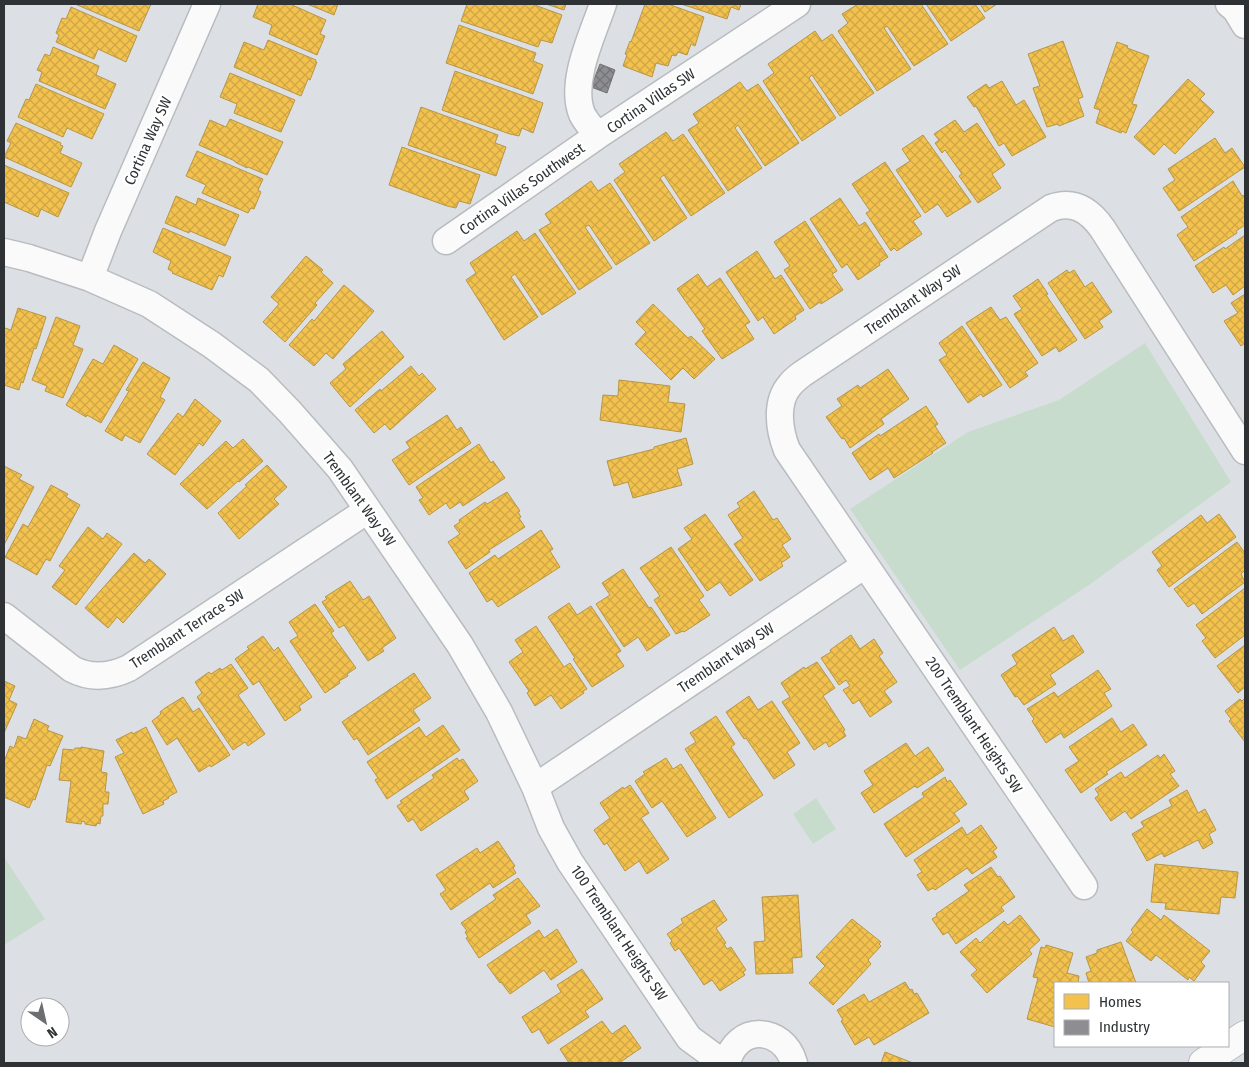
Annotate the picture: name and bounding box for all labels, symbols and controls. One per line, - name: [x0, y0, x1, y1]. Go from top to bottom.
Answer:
- street label: Cortina Villas SW: [603, 65, 699, 137]
- street label: Cortina Way SW: [121, 94, 175, 188]
- street label: Cortina Villas Southwest: [456, 139, 588, 239]
- street label: Tremblant Way SW: [861, 261, 965, 339]
- street label: Tremblant Way SW: [319, 448, 399, 550]
- street label: Tremblant Terrace SW: [127, 585, 247, 673]
- street label: Tremblant Way SW: [674, 619, 778, 697]
- street label: 200 Tremblant Heights SW: [922, 654, 1026, 796]
- street label: 100 Tremblant Heights SW: [567, 862, 671, 1004]
- legend: [1054, 982, 1229, 1047]
- text: Homes: [1099, 993, 1141, 1011]
- north arrow: [20, 997, 70, 1047]
- text: Industry: [1099, 1018, 1150, 1036]
- text: N: [44, 1023, 60, 1042]

